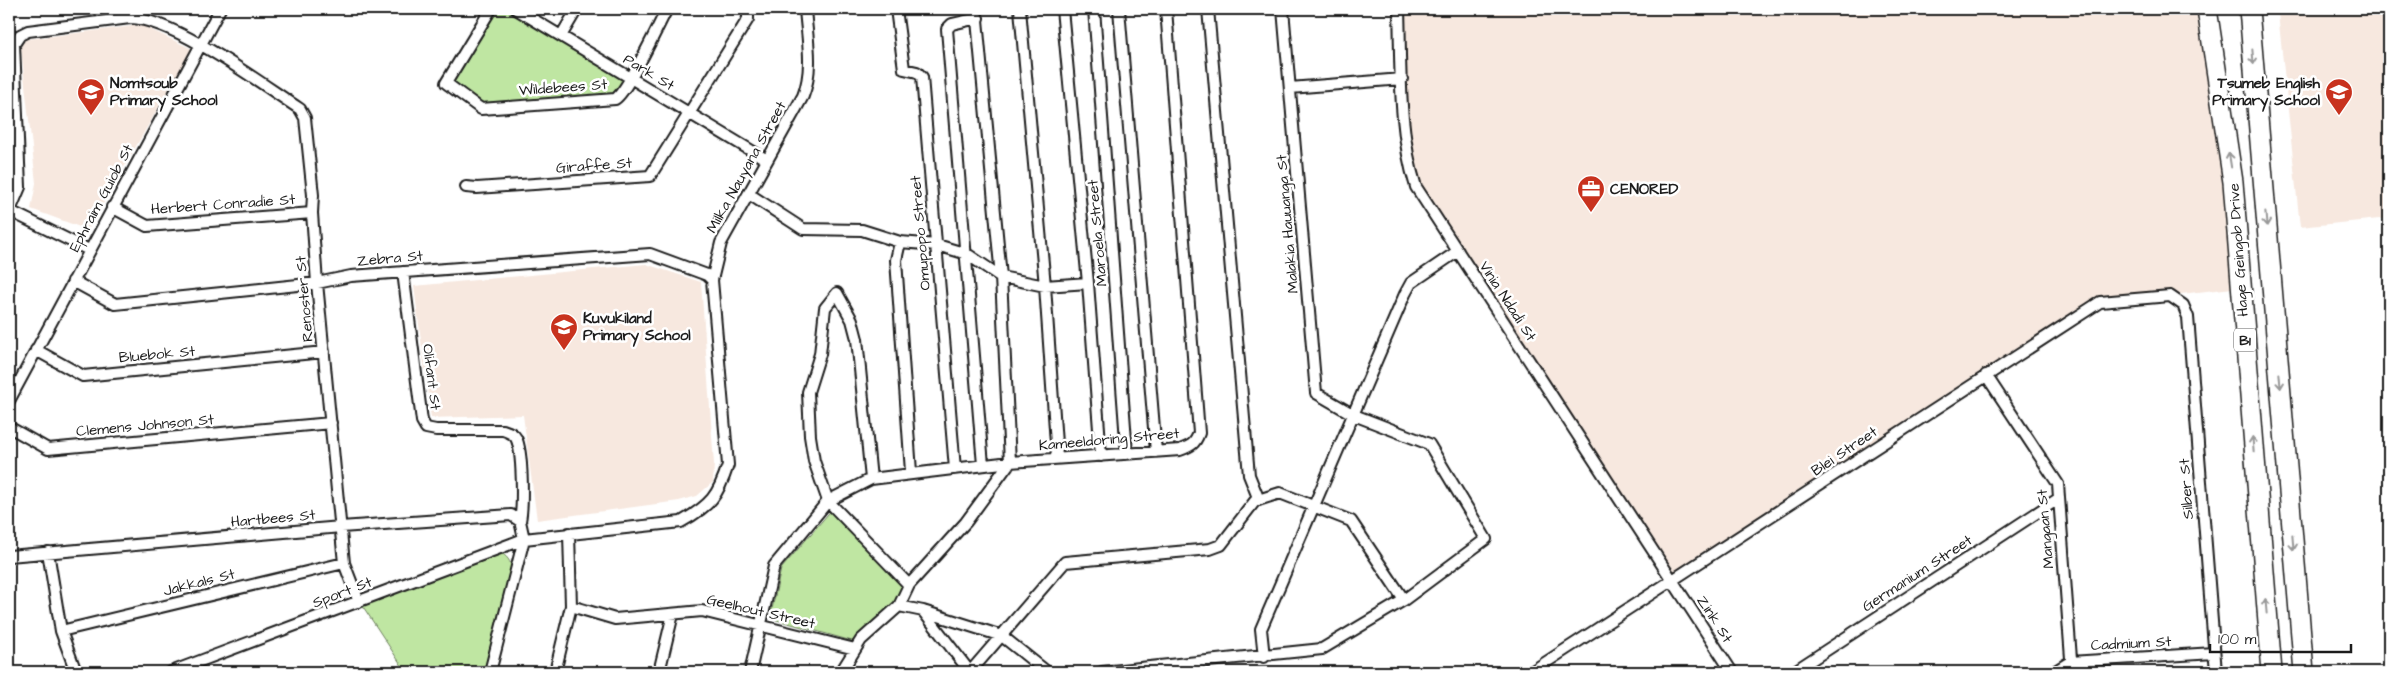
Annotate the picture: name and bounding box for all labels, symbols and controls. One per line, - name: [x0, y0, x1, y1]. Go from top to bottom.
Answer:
- street label: Park St: [619, 49, 678, 96]
- one-way arrow: [2248, 49, 2257, 65]
- place label: Nomtsoub Primary School: [110, 73, 218, 112]
- place label: Tsumeb English Primary School: [2212, 73, 2321, 112]
- street label: Wildebees St: [518, 74, 608, 101]
- school or university icon: Nomtsoub Primary School: [76, 77, 106, 116]
- school or university icon: Tsumeb English Primary School: [2324, 77, 2354, 116]
- street label: Milka Nauyana Street: [701, 98, 792, 237]
- street label: Ephraim Guiob St: [64, 141, 139, 256]
- street label: Giraffe St: [555, 152, 633, 179]
- one-way arrow: [2225, 153, 2235, 169]
- street label: Malakia Hauuanga St: [1271, 154, 1305, 294]
- office icon: CENORED: [1576, 174, 1606, 213]
- street label: Omupopo Street: [905, 175, 936, 291]
- street label: Maroela Street: [1082, 179, 1113, 287]
- place label: CENORED: [1610, 179, 1679, 200]
- street label: Hage Geingob Drive: [2223, 183, 2255, 317]
- street label: Herbert Conradie St: [150, 189, 296, 220]
- one-way arrow: [2261, 211, 2271, 227]
- street label: Zebra St: [356, 245, 424, 272]
- street label: Renoster St: [290, 255, 319, 343]
- street label: Vinia Ndadi St: [1474, 257, 1541, 345]
- place label: Kuvukiland Primary School: [583, 308, 691, 347]
- school or university icon: Kuvukiland Primary School: [549, 312, 579, 351]
- road number: B1: [2234, 328, 2256, 352]
- street label: Bluebok St: [118, 341, 196, 368]
- street label: Olifant St: [417, 343, 446, 411]
- one-way arrow: [2275, 373, 2284, 389]
- street label: Clemens Johnson St: [75, 409, 215, 442]
- street label: Blei Street: [1807, 422, 1882, 481]
- street label: Kameeldoring Street: [1038, 423, 1180, 457]
- one-way arrow: [2249, 437, 2258, 453]
- street label: Silber St: [2174, 458, 2199, 520]
- street label: Mangaan St: [2032, 488, 2060, 570]
- street label: Hartbees St: [230, 504, 316, 533]
- street label: Germanium Street: [1858, 530, 1976, 617]
- one-way arrow: [2288, 535, 2298, 551]
- street label: Jakkals St: [161, 563, 237, 602]
- street label: Sport St: [309, 571, 375, 613]
- street label: Geelhout Street: [705, 589, 817, 634]
- street label: Zink St: [1691, 592, 1738, 647]
- one-way arrow: [2262, 598, 2271, 614]
- scale bar: [2210, 621, 2352, 653]
- text: 100 m: [2218, 629, 2257, 650]
- street label: Cadmium St: [2090, 631, 2172, 656]

